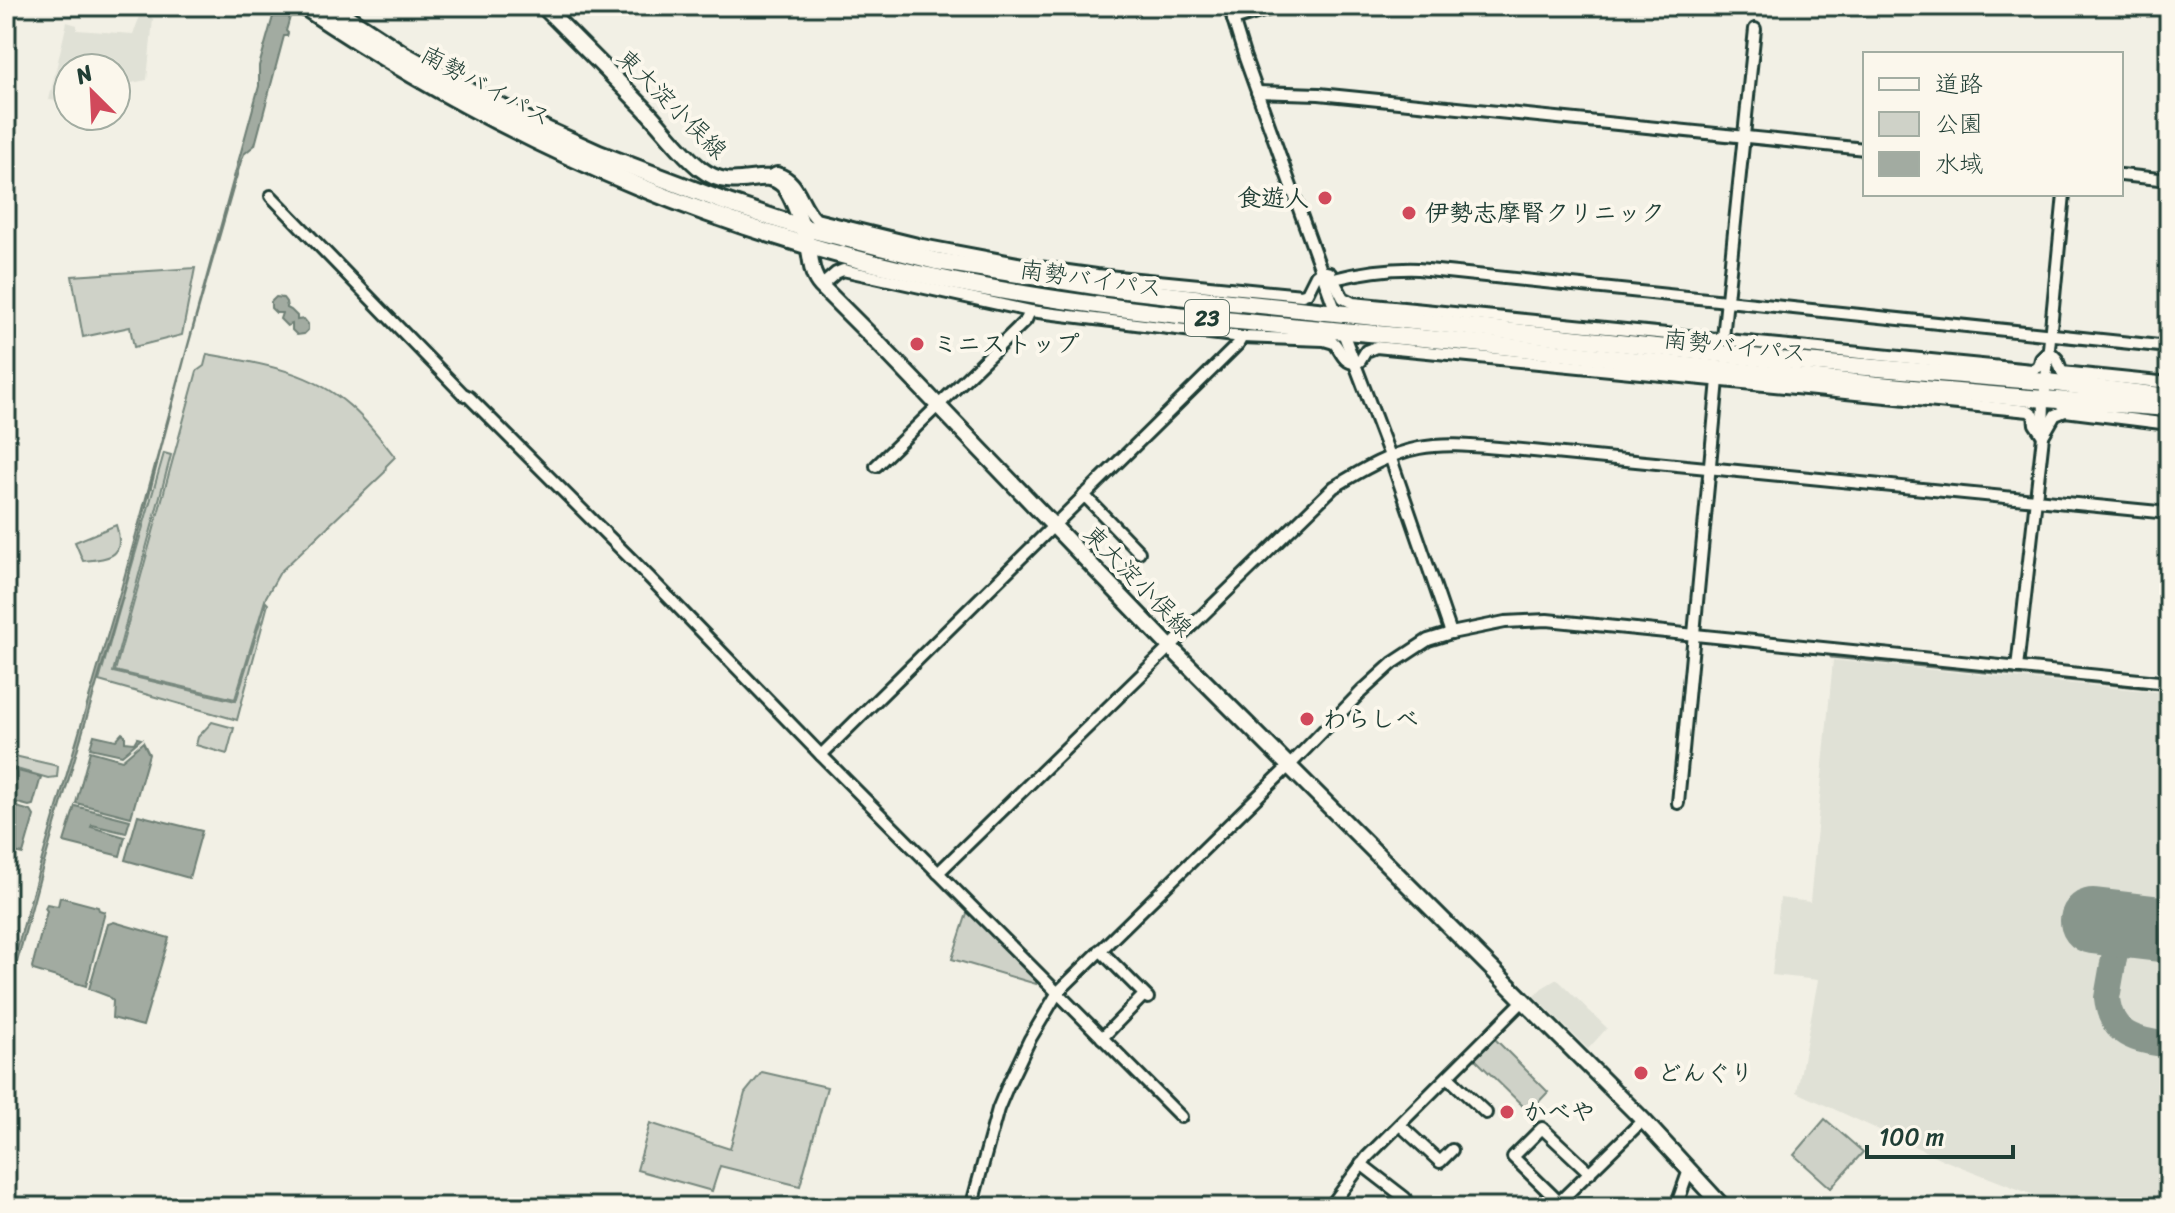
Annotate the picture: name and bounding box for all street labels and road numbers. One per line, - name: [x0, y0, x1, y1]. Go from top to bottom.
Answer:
- street label: 南勢バイパス: [413, 34, 559, 138]
- street label: 東大淀小俣線: [606, 38, 738, 170]
- street label: 南勢バイパス: [1017, 248, 1165, 310]
- road number: 23: [1185, 300, 1229, 336]
- street label: 南勢バイパス: [1661, 318, 1809, 374]
- street label: 東大淀小俣線: [1073, 515, 1203, 647]

